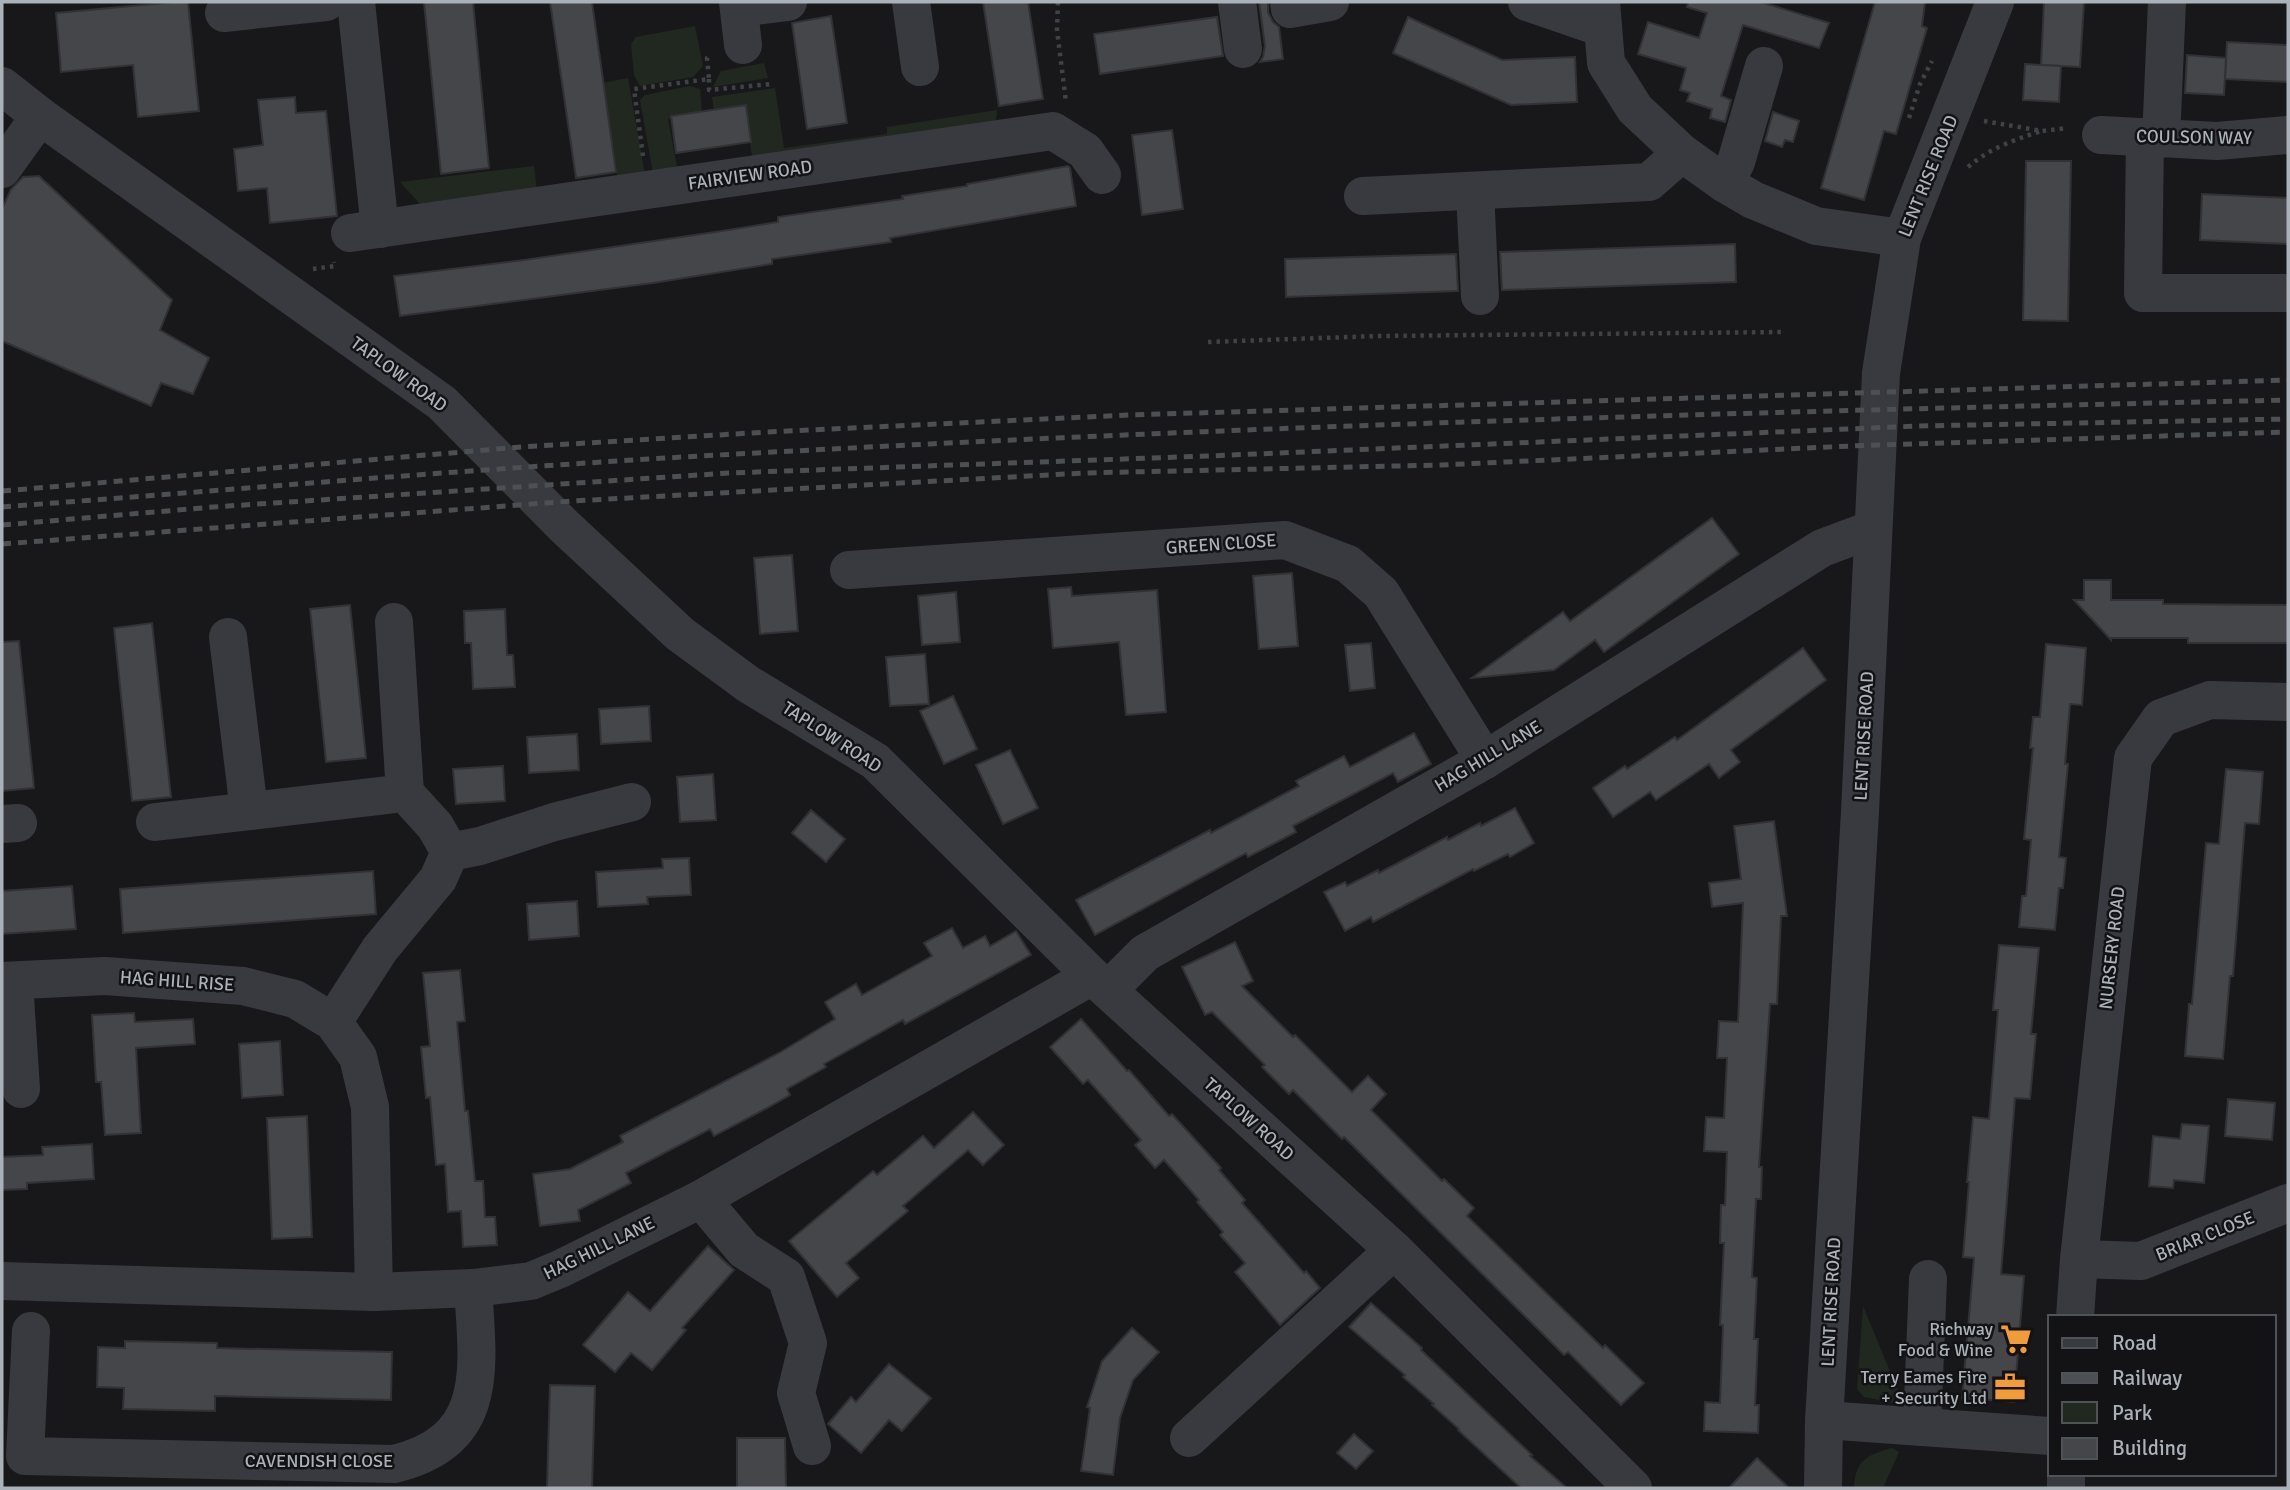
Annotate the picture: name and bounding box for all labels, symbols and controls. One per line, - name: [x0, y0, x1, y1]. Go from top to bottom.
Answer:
- street label: LENT RISE ROAD: [1894, 112, 1962, 240]
- street label: COULSON WAY: [2136, 125, 2252, 149]
- street label: FAIRVIEW ROAD: [687, 155, 813, 195]
- street label: TAPLOW ROAD: [347, 332, 451, 416]
- street label: GREEN CLOSE: [1165, 529, 1277, 559]
- street label: LENT RISE ROAD: [1850, 671, 1878, 801]
- street label: TAPLOW ROAD: [778, 697, 886, 777]
- street label: HAG HILL LANE: [1431, 715, 1545, 797]
- street label: NURSERY ROAD: [2095, 885, 2129, 1011]
- street label: HAG HILL RISE: [119, 966, 235, 996]
- street label: TAPLOW ROAD: [1199, 1073, 1299, 1165]
- street label: BRIAR CLOSE: [2152, 1206, 2258, 1266]
- street label: HAG HILL LANE: [540, 1212, 658, 1284]
- street label: LENT RISE ROAD: [1817, 1237, 1845, 1367]
- legend: [2048, 1315, 2276, 1476]
- place label: Richway Food & Wine: [1898, 1318, 1994, 1361]
- supermarket icon: Richway Food & Wine: [1999, 1322, 2033, 1356]
- text: Road: [2112, 1330, 2157, 1356]
- text: Railway: [2112, 1365, 2182, 1391]
- place label: Terry Eames Fire + Security Ltd: [1861, 1366, 1987, 1409]
- office icon: Terry Eames Fire + Security Ltd: [1993, 1370, 2027, 1404]
- text: Park: [2112, 1400, 2153, 1426]
- text: Building: [2112, 1435, 2187, 1461]
- street label: CAVENDISH CLOSE: [245, 1450, 393, 1472]

